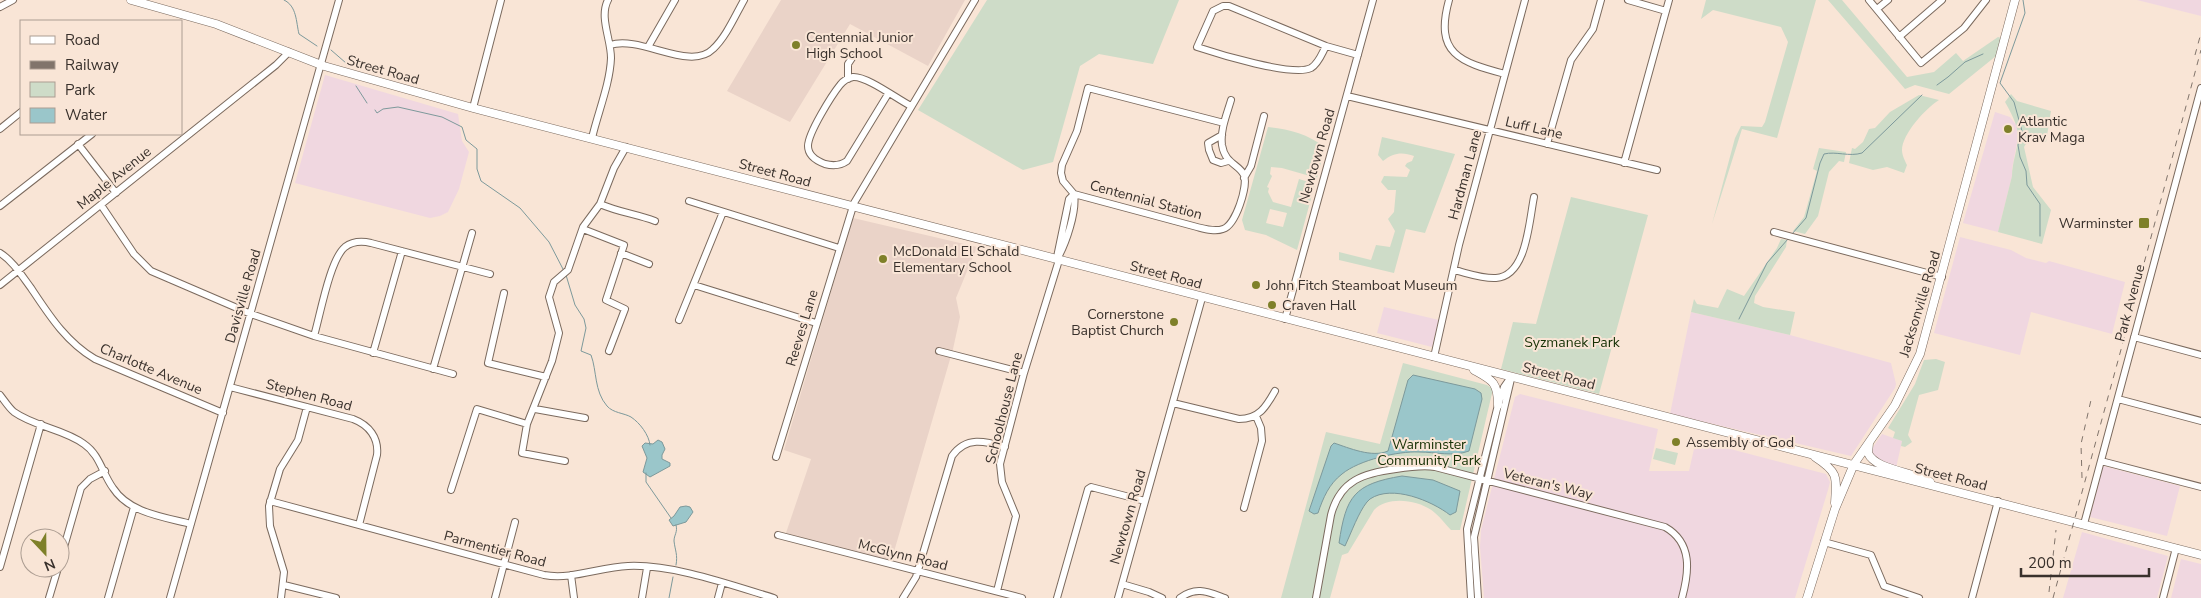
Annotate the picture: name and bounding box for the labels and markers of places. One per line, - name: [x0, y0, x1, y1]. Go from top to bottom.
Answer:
- place label: Centennial Junior High School: [806, 28, 913, 63]
- marker: Centennial Junior High School: [790, 39, 802, 51]
- place label: Atlantic Krav Maga: [2018, 112, 2085, 147]
- marker: Atlantic Krav Maga: [2002, 123, 2014, 135]
- place label: Warminster: [2059, 214, 2133, 233]
- marker: Warminster: [2137, 216, 2151, 230]
- place label: McDonald El Schald Elementary School: [893, 242, 1019, 277]
- marker: McDonald El Schald Elementary School: [877, 253, 889, 265]
- place label: John Fitch Steamboat Museum: [1265, 276, 1458, 295]
- marker: John Fitch Steamboat Museum: [1250, 279, 1262, 291]
- place label: Craven Hall: [1282, 296, 1357, 315]
- marker: Craven Hall: [1266, 299, 1278, 311]
- place label: Cornerstone Baptist Church: [1071, 305, 1164, 340]
- marker: Cornerstone Baptist Church: [1168, 316, 1180, 328]
- place label: Assembly of God: [1686, 433, 1794, 452]
- marker: Assembly of God: [1670, 436, 1682, 448]

